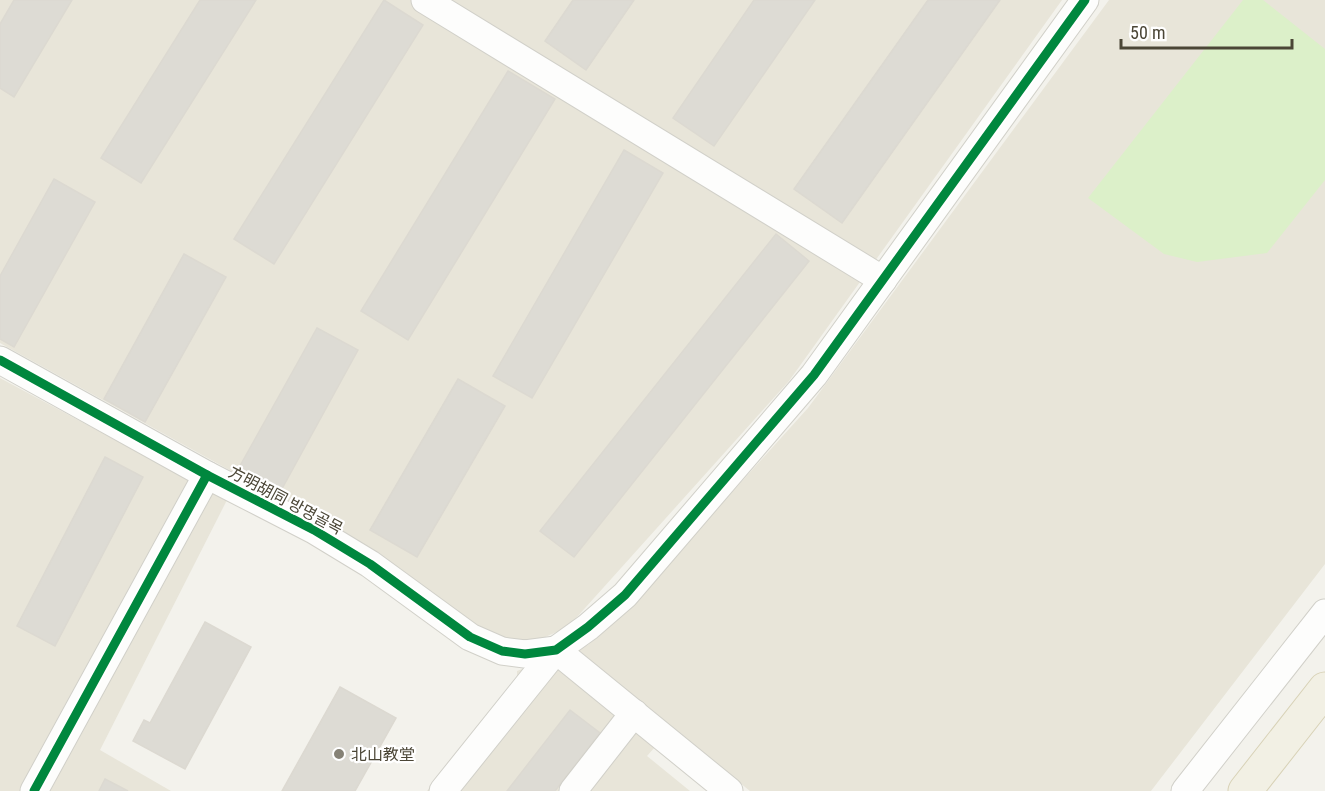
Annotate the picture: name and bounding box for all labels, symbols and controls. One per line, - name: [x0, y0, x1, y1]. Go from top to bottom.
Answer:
- scale bar: [1121, 12, 1292, 50]
- text: 50 m: [1130, 22, 1165, 43]
- street label: 方明胡同 방명골목: [225, 462, 346, 539]
- place label: 北山教堂: [351, 745, 415, 764]
- marker: 北山教堂: [332, 747, 346, 761]

